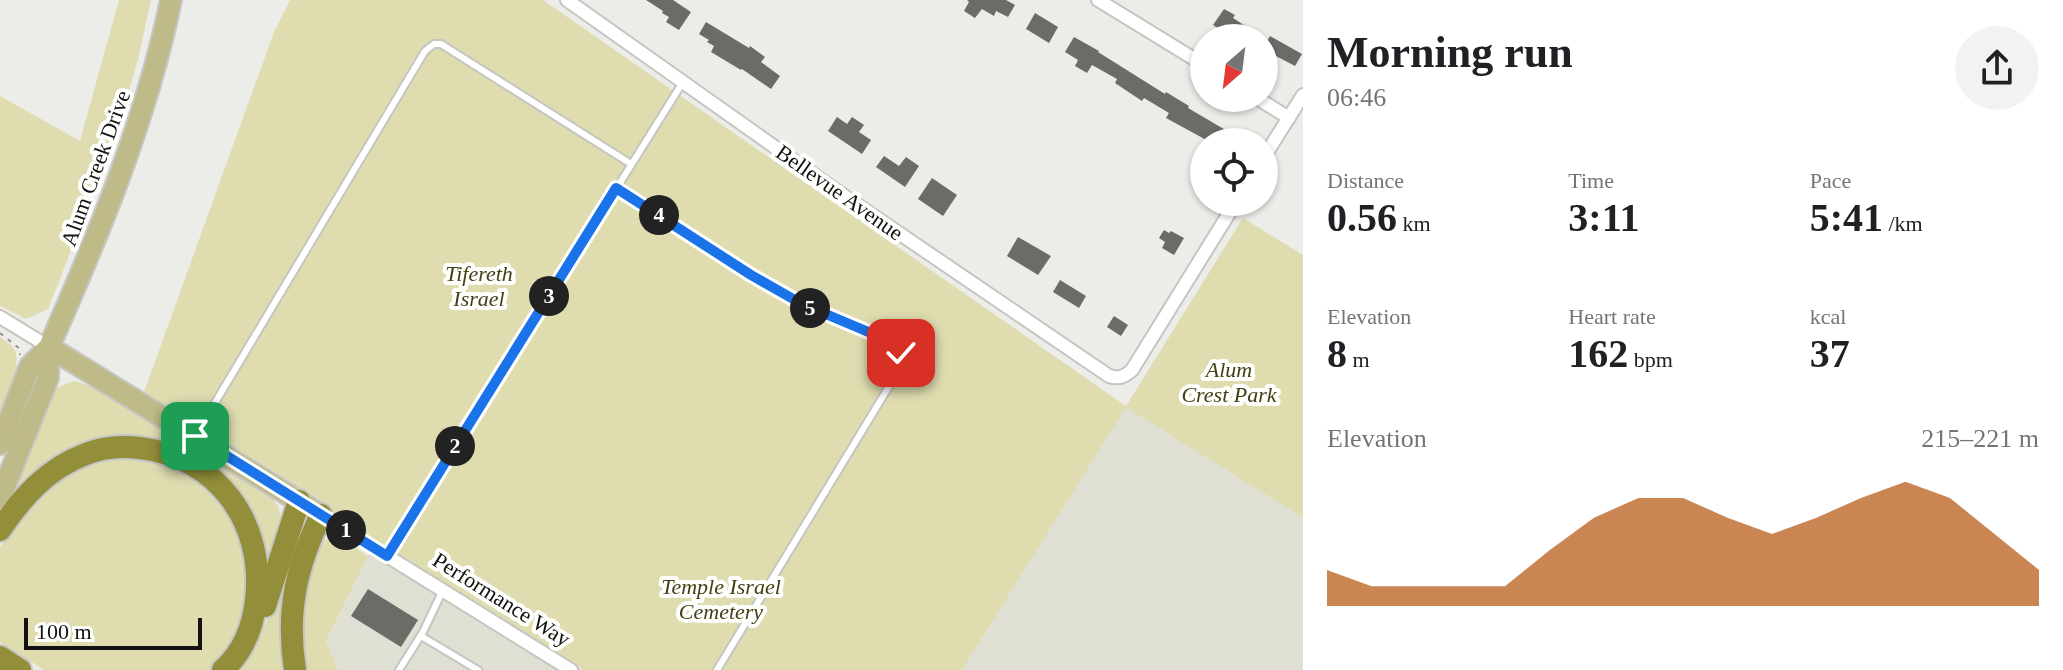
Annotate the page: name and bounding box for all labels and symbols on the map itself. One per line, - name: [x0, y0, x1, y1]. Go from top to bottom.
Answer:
- north arrow: [1190, 24, 1278, 112]
- street label: Alum Creek Drive: [56, 87, 135, 249]
- street label: Bellevue Avenue: [771, 139, 908, 245]
- pin: 4: [639, 195, 679, 235]
- park label: Tifereth Israel: [445, 261, 513, 311]
- pin: 3: [529, 276, 569, 316]
- pin: 5: [790, 288, 830, 328]
- pin: [867, 319, 935, 387]
- park label: Alum Crest Park: [1181, 357, 1278, 407]
- pin: [161, 402, 229, 470]
- pin: 2: [435, 426, 475, 466]
- pin: 1: [326, 510, 366, 550]
- street label: Performance Way: [428, 547, 575, 652]
- park label: Temple Israel Cemetery: [661, 574, 781, 624]
- scale bar: [24, 614, 202, 650]

